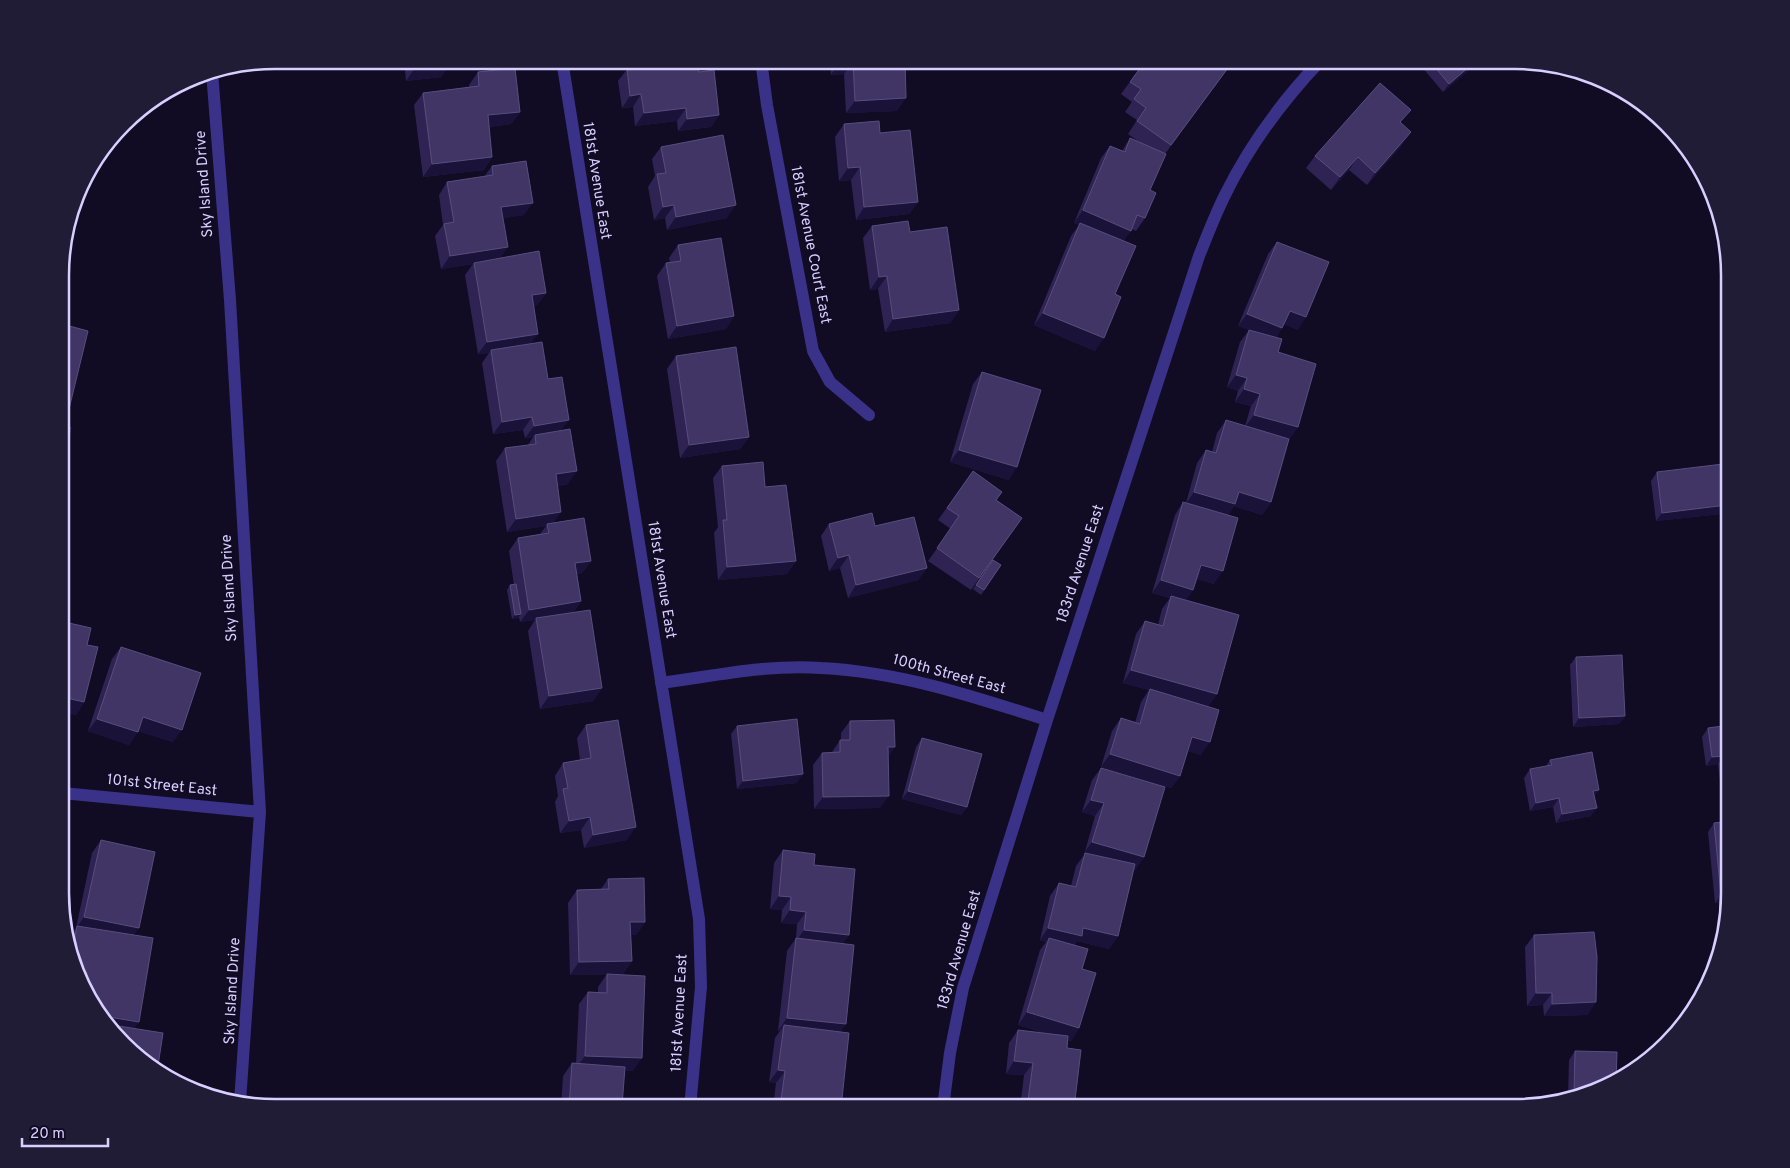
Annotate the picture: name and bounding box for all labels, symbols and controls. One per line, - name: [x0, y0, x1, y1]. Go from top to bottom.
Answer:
- street label: 181st Avenue East: [577, 121, 615, 241]
- street label: Sky Island Drive: [192, 130, 218, 238]
- street label: 181st Avenue Court East: [785, 164, 835, 326]
- street label: 183rd Avenue East: [1053, 502, 1109, 626]
- street label: 181st Avenue East: [642, 520, 680, 640]
- street label: Sky Island Drive: [218, 534, 242, 642]
- street label: 100th Street East: [890, 651, 1008, 699]
- street label: 101st Street East: [106, 771, 218, 801]
- street label: 183rd Avenue East: [934, 888, 986, 1012]
- street label: Sky Island Drive: [221, 937, 245, 1045]
- street label: 181st Avenue East: [667, 953, 693, 1073]
- scale bar: [22, 1116, 109, 1148]
- text: 20 m: [30, 1125, 65, 1144]

